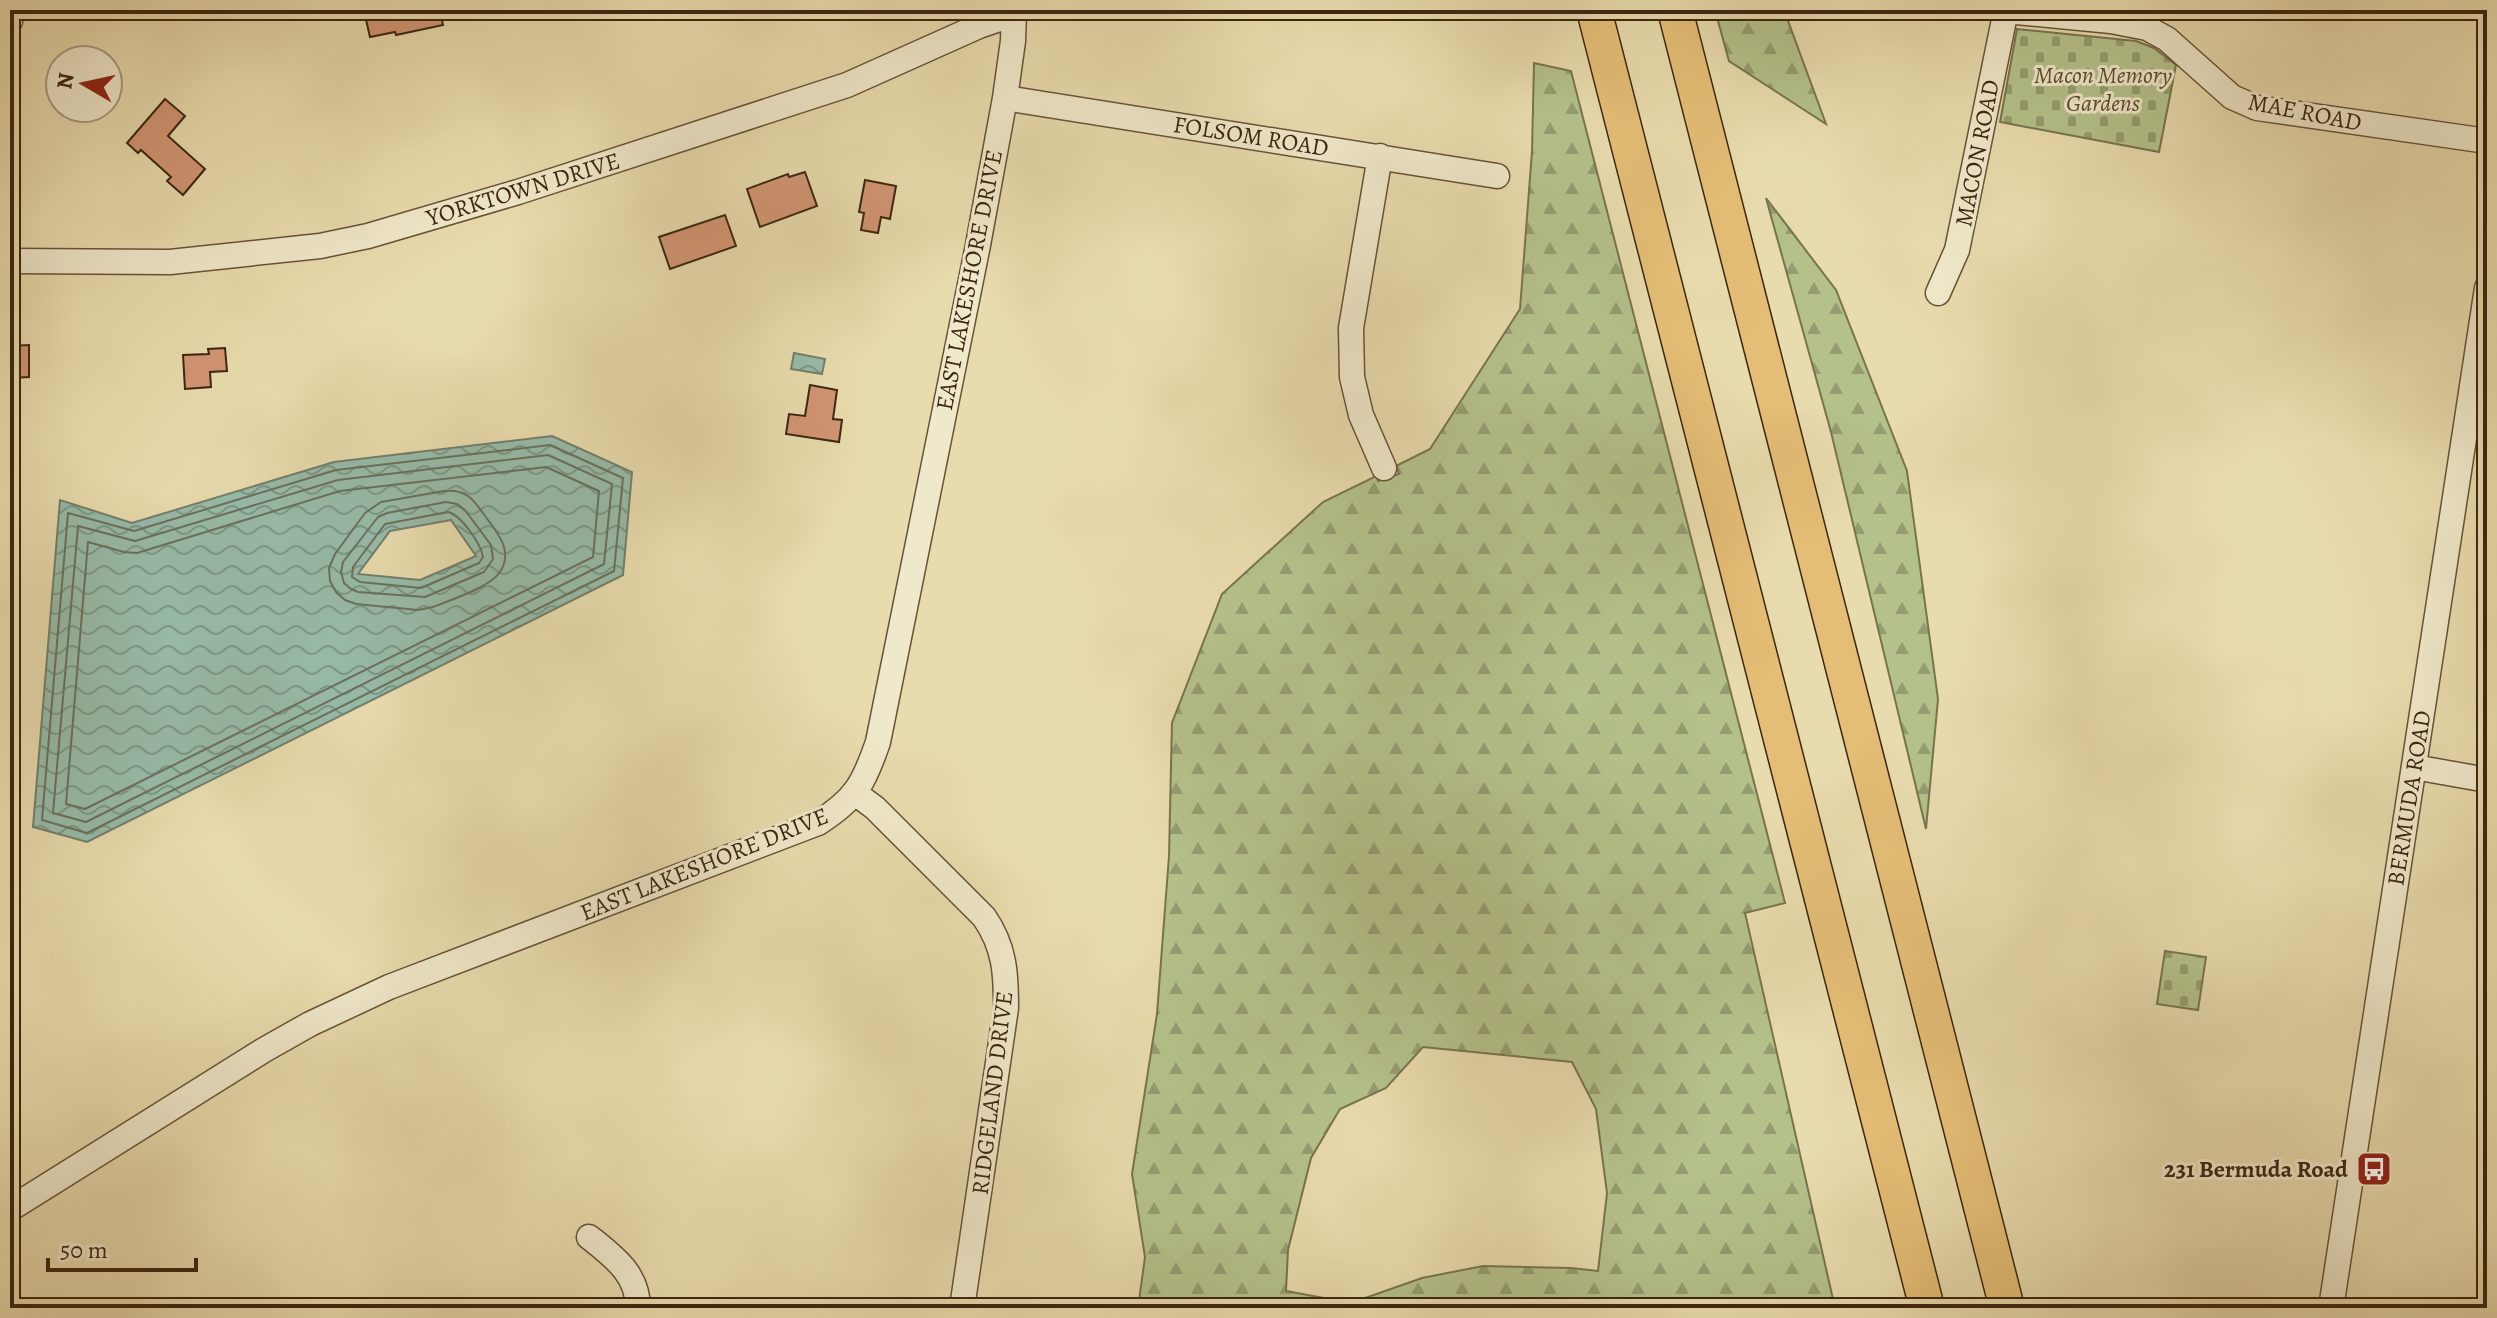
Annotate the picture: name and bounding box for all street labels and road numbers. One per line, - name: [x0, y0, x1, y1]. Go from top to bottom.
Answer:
- street label: MACON ROAD: [1947, 77, 2007, 229]
- street label: MAE ROAD: [2246, 85, 2364, 139]
- street label: FOLSOM ROAD: [1171, 108, 1331, 164]
- street label: YORKTOWN DRIVE: [421, 144, 624, 234]
- street label: EAST LAKESHORE DRIVE: [928, 147, 1010, 413]
- street label: BERMUDA ROAD: [2379, 708, 2439, 888]
- street label: EAST LAKESHORE DRIVE: [575, 800, 833, 928]
- street label: RIDGELAND DRIVE: [964, 989, 1020, 1197]

